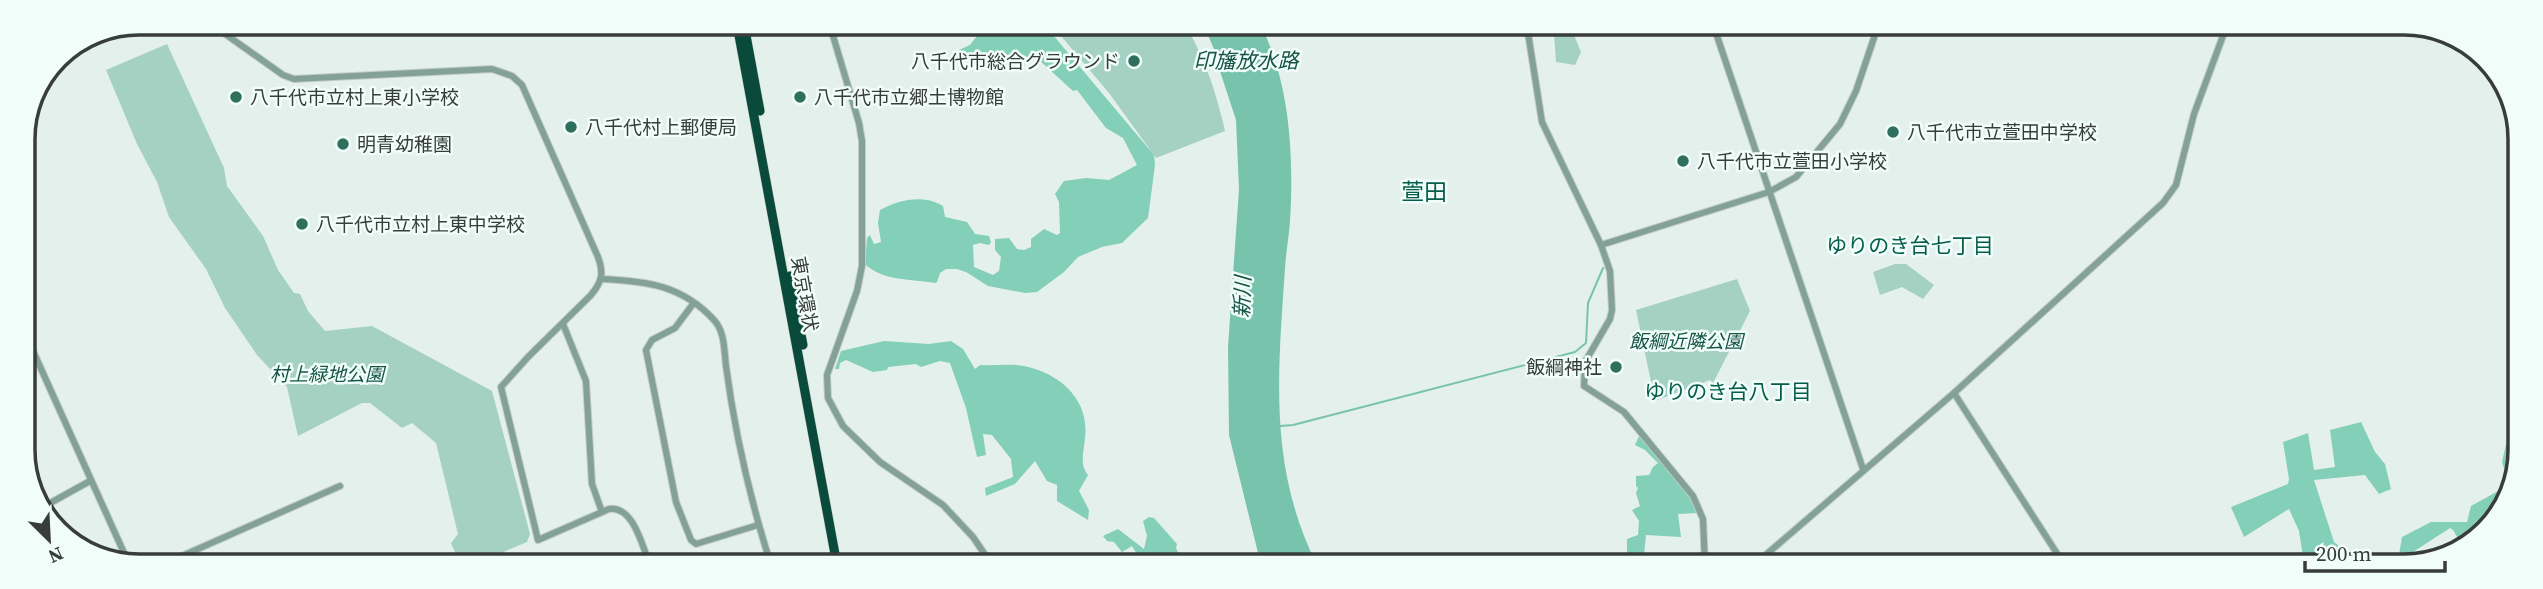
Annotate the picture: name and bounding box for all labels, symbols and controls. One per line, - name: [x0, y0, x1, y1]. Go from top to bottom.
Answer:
- water label: 印旛放水路: [1194, 46, 1300, 75]
- place label: 八千代市総合グラウンド: [911, 48, 1120, 74]
- marker: 八千代市総合グラウンド: [1126, 53, 1142, 69]
- place label: 八千代市立村上東小学校: [250, 84, 459, 110]
- place label: 八千代市立郷土博物館: [814, 84, 1004, 110]
- marker: 八千代市立村上東小学校: [228, 89, 244, 105]
- marker: 八千代市立郷土博物館: [792, 89, 808, 105]
- place label: 八千代村上郵便局: [585, 114, 737, 140]
- marker: 八千代村上郵便局: [563, 119, 579, 135]
- place label: 八千代市立萱田中学校: [1907, 119, 2097, 145]
- marker: 八千代市立萱田中学校: [1885, 124, 1901, 140]
- place label: 明青幼稚園: [357, 131, 452, 157]
- marker: 明青幼稚園: [335, 136, 351, 152]
- place label: 八千代市立萱田小学校: [1697, 148, 1887, 174]
- marker: 八千代市立萱田小学校: [1675, 153, 1691, 169]
- district label: 萱田: [1401, 176, 1447, 208]
- place label: 八千代市立村上東中学校: [316, 211, 525, 237]
- marker: 八千代市立村上東中学校: [294, 216, 310, 232]
- district label: ゆりのき台七丁目: [1826, 231, 1994, 260]
- street label: 東京環状: [786, 254, 824, 334]
- water label: 新川: [1227, 274, 1257, 318]
- park label: 飯綱近隣公園: [1629, 328, 1746, 354]
- place label: 飯綱神社: [1526, 354, 1602, 380]
- marker: 飯綱神社: [1608, 359, 1624, 375]
- park label: 村上緑地公園: [270, 361, 387, 387]
- district label: ゆりのき台八丁目: [1644, 377, 1812, 406]
- north arrow: [14, 505, 84, 575]
- scale bar: [2305, 530, 2445, 574]
- text: 200 m: [2316, 539, 2371, 568]
- text: N: [44, 541, 68, 570]

